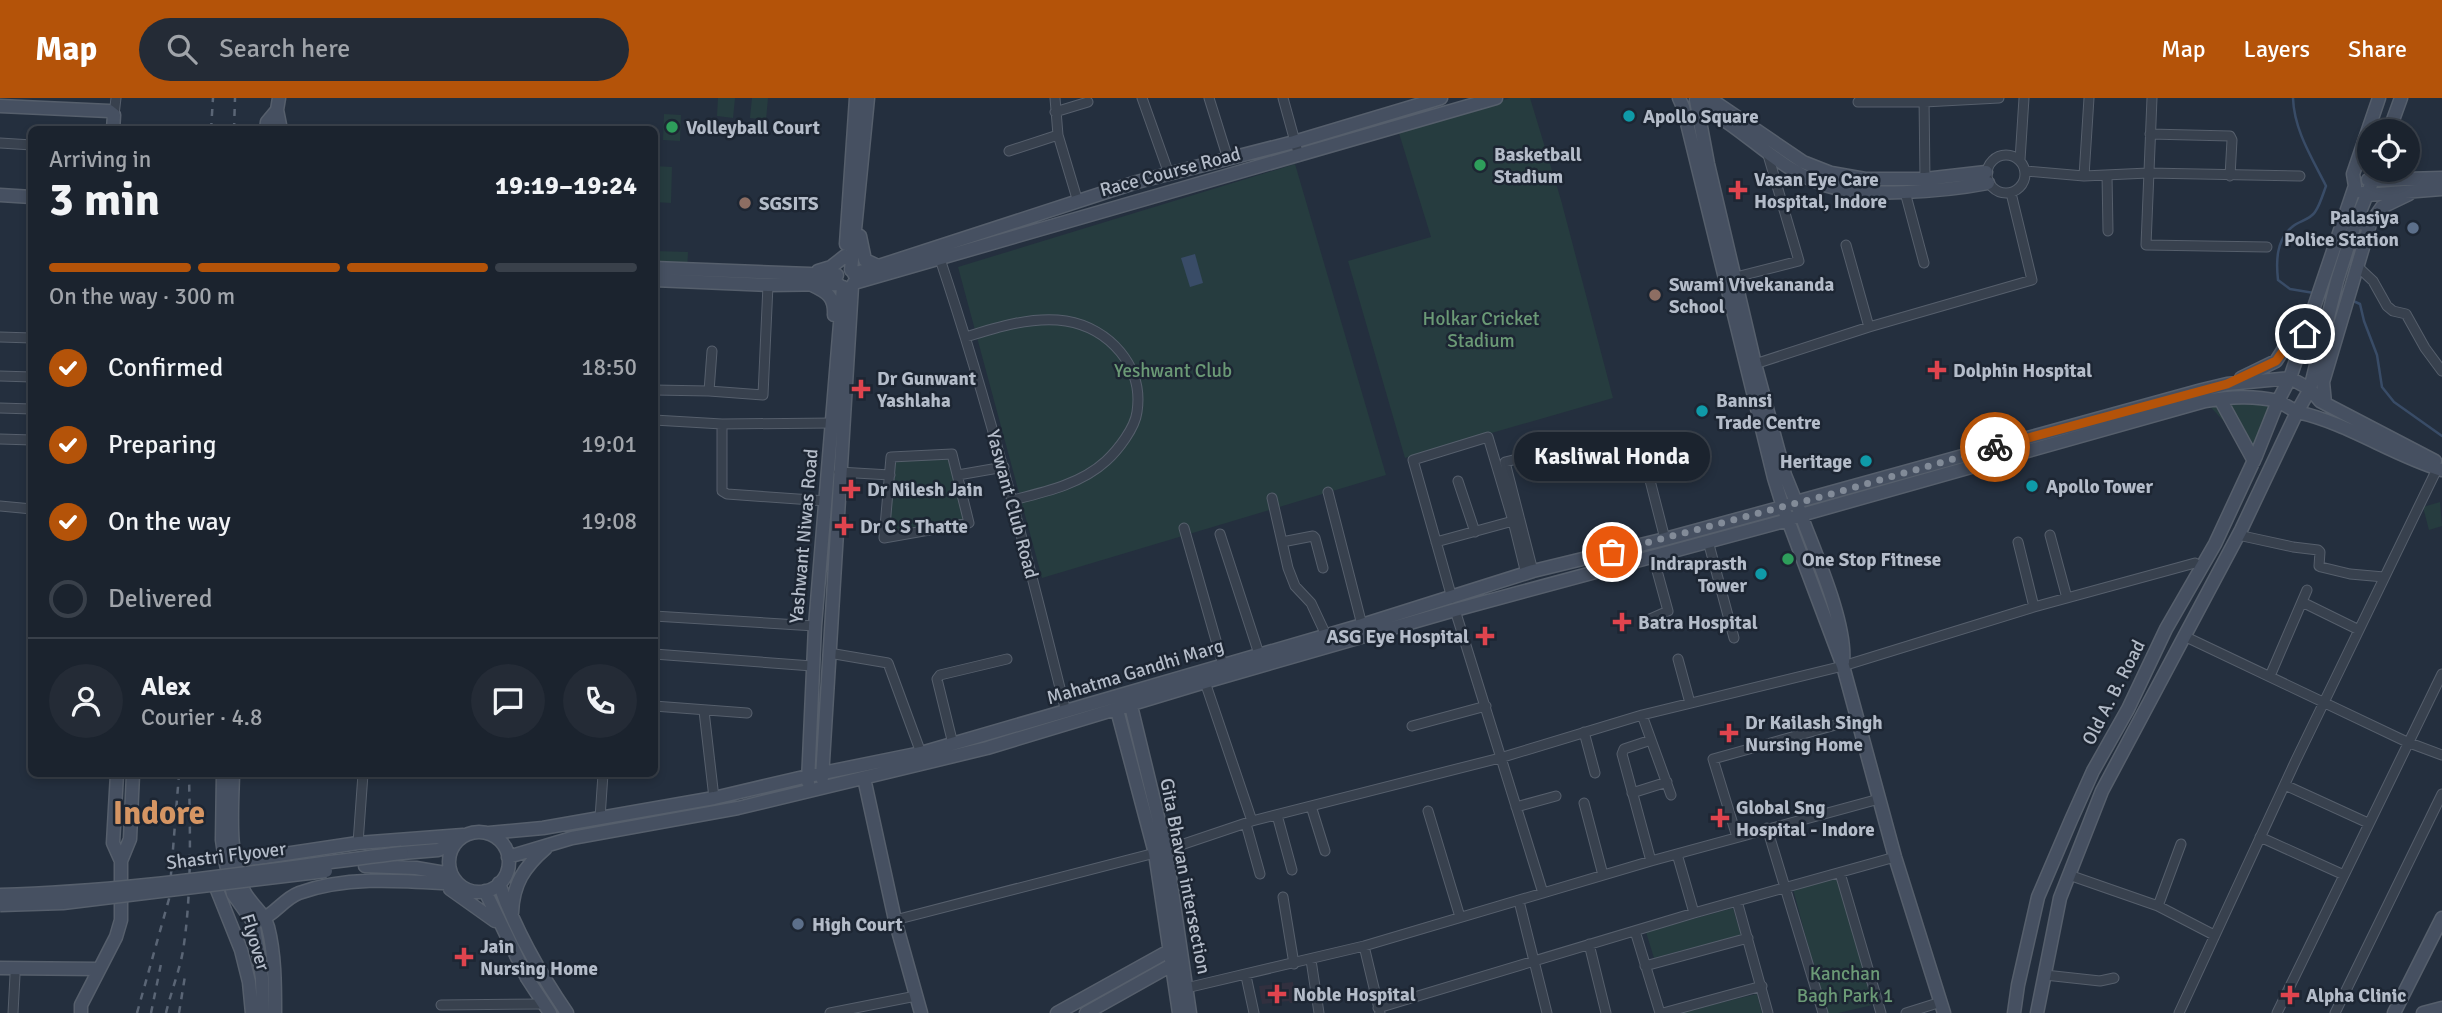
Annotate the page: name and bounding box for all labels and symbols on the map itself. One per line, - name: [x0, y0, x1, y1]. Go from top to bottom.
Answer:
- place label: Apollo Square: [1643, 105, 1759, 129]
- marker: Apollo Square: [1621, 108, 1637, 124]
- place label: Volleyball Court: [686, 116, 820, 140]
- marker: Volleyball Court: [664, 119, 680, 135]
- street label: Race Course Road: [1097, 142, 1243, 202]
- place label: Basketball Stadium: [1494, 143, 1582, 189]
- marker: Basketball Stadium: [1472, 157, 1488, 173]
- place label: Vasan Eye Care Hospital, Indore: [1754, 168, 1887, 214]
- marker: Vasan Eye Care Hospital, Indore: [1728, 180, 1748, 200]
- place label: SGSITS: [759, 192, 819, 216]
- marker: SGSITS: [737, 195, 753, 211]
- place label: Palasiya Police Station: [2284, 206, 2399, 252]
- marker: Palasiya Police Station: [2405, 220, 2421, 236]
- place label: Swami Vivekananda School: [1669, 273, 1834, 319]
- marker: Swami Vivekananda School: [1647, 287, 1663, 303]
- pin: [2275, 304, 2335, 364]
- park label: Holkar Cricket Stadium: [1423, 307, 1540, 353]
- park label: Yeshwant Club: [1114, 359, 1232, 383]
- place label: Dolphin Hospital: [1953, 359, 2092, 383]
- marker: Dolphin Hospital: [1927, 360, 1947, 380]
- place label: Dr Gunwant Yashlaha: [876, 367, 976, 413]
- marker: Dr Gunwant Yashlaha: [851, 379, 871, 399]
- place label: Bannsi Trade Centre: [1716, 389, 1821, 435]
- marker: Bannsi Trade Centre: [1694, 403, 1710, 419]
- courier: [1960, 412, 2030, 482]
- street label: Yaswant Club Road: [981, 427, 1043, 581]
- callout: Kasliwal Honda: [1514, 433, 1710, 482]
- street label: Yashwant Niwas Road: [784, 448, 824, 624]
- place label: Heritage: [1780, 450, 1852, 474]
- marker: Heritage: [1858, 453, 1874, 469]
- place label: Apollo Tower: [2046, 475, 2153, 499]
- place label: Dr Nilesh Jain: [867, 478, 983, 502]
- marker: Apollo Tower: [2024, 478, 2040, 494]
- marker: Dr Nilesh Jain: [841, 479, 861, 499]
- place label: Dr C S Thatte: [860, 515, 968, 539]
- marker: Dr C S Thatte: [834, 516, 854, 536]
- pin: [1582, 522, 1642, 582]
- place label: One Stop Fitnese: [1802, 548, 1941, 572]
- marker: One Stop Fitnese: [1780, 551, 1796, 567]
- place label: Indraprasth Tower: [1650, 552, 1747, 598]
- marker: Indraprasth Tower: [1753, 566, 1769, 582]
- place label: Batra Hospital: [1638, 611, 1758, 635]
- marker: Batra Hospital: [1612, 612, 1632, 632]
- place label: ASG Eye Hospital: [1326, 625, 1469, 649]
- marker: ASG Eye Hospital: [1475, 626, 1495, 646]
- street label: Mahatma Gandhi Marg: [1044, 634, 1227, 710]
- street label: Old A. B. Road: [2077, 636, 2151, 749]
- place label: Dr Kailash Singh Nursing Home: [1745, 711, 1883, 757]
- marker: Dr Kailash Singh Nursing Home: [1719, 723, 1739, 743]
- street label: Gita Bhavan intersection: [1154, 776, 1216, 976]
- district label: Indore: [113, 793, 205, 834]
- place label: Global Sng Hospital - Indore: [1736, 796, 1875, 842]
- marker: Global Sng Hospital - Indore: [1710, 808, 1730, 828]
- street label: Shastri Flyover: [165, 837, 287, 875]
- street label: Flyover: [235, 911, 275, 974]
- place label: High Court: [812, 913, 903, 937]
- marker: High Court: [790, 916, 806, 932]
- place label: Jain Nursing Home: [480, 935, 598, 981]
- marker: Jain Nursing Home: [454, 947, 474, 967]
- park label: Kanchan Bagh Park 1: [1797, 962, 1893, 1008]
- place label: Noble Hospital: [1293, 983, 1416, 1007]
- marker: Noble Hospital: [1267, 984, 1287, 1004]
- place label: Alpha Clinic: [2306, 984, 2406, 1008]
- marker: Alpha Clinic: [2280, 985, 2300, 1005]

